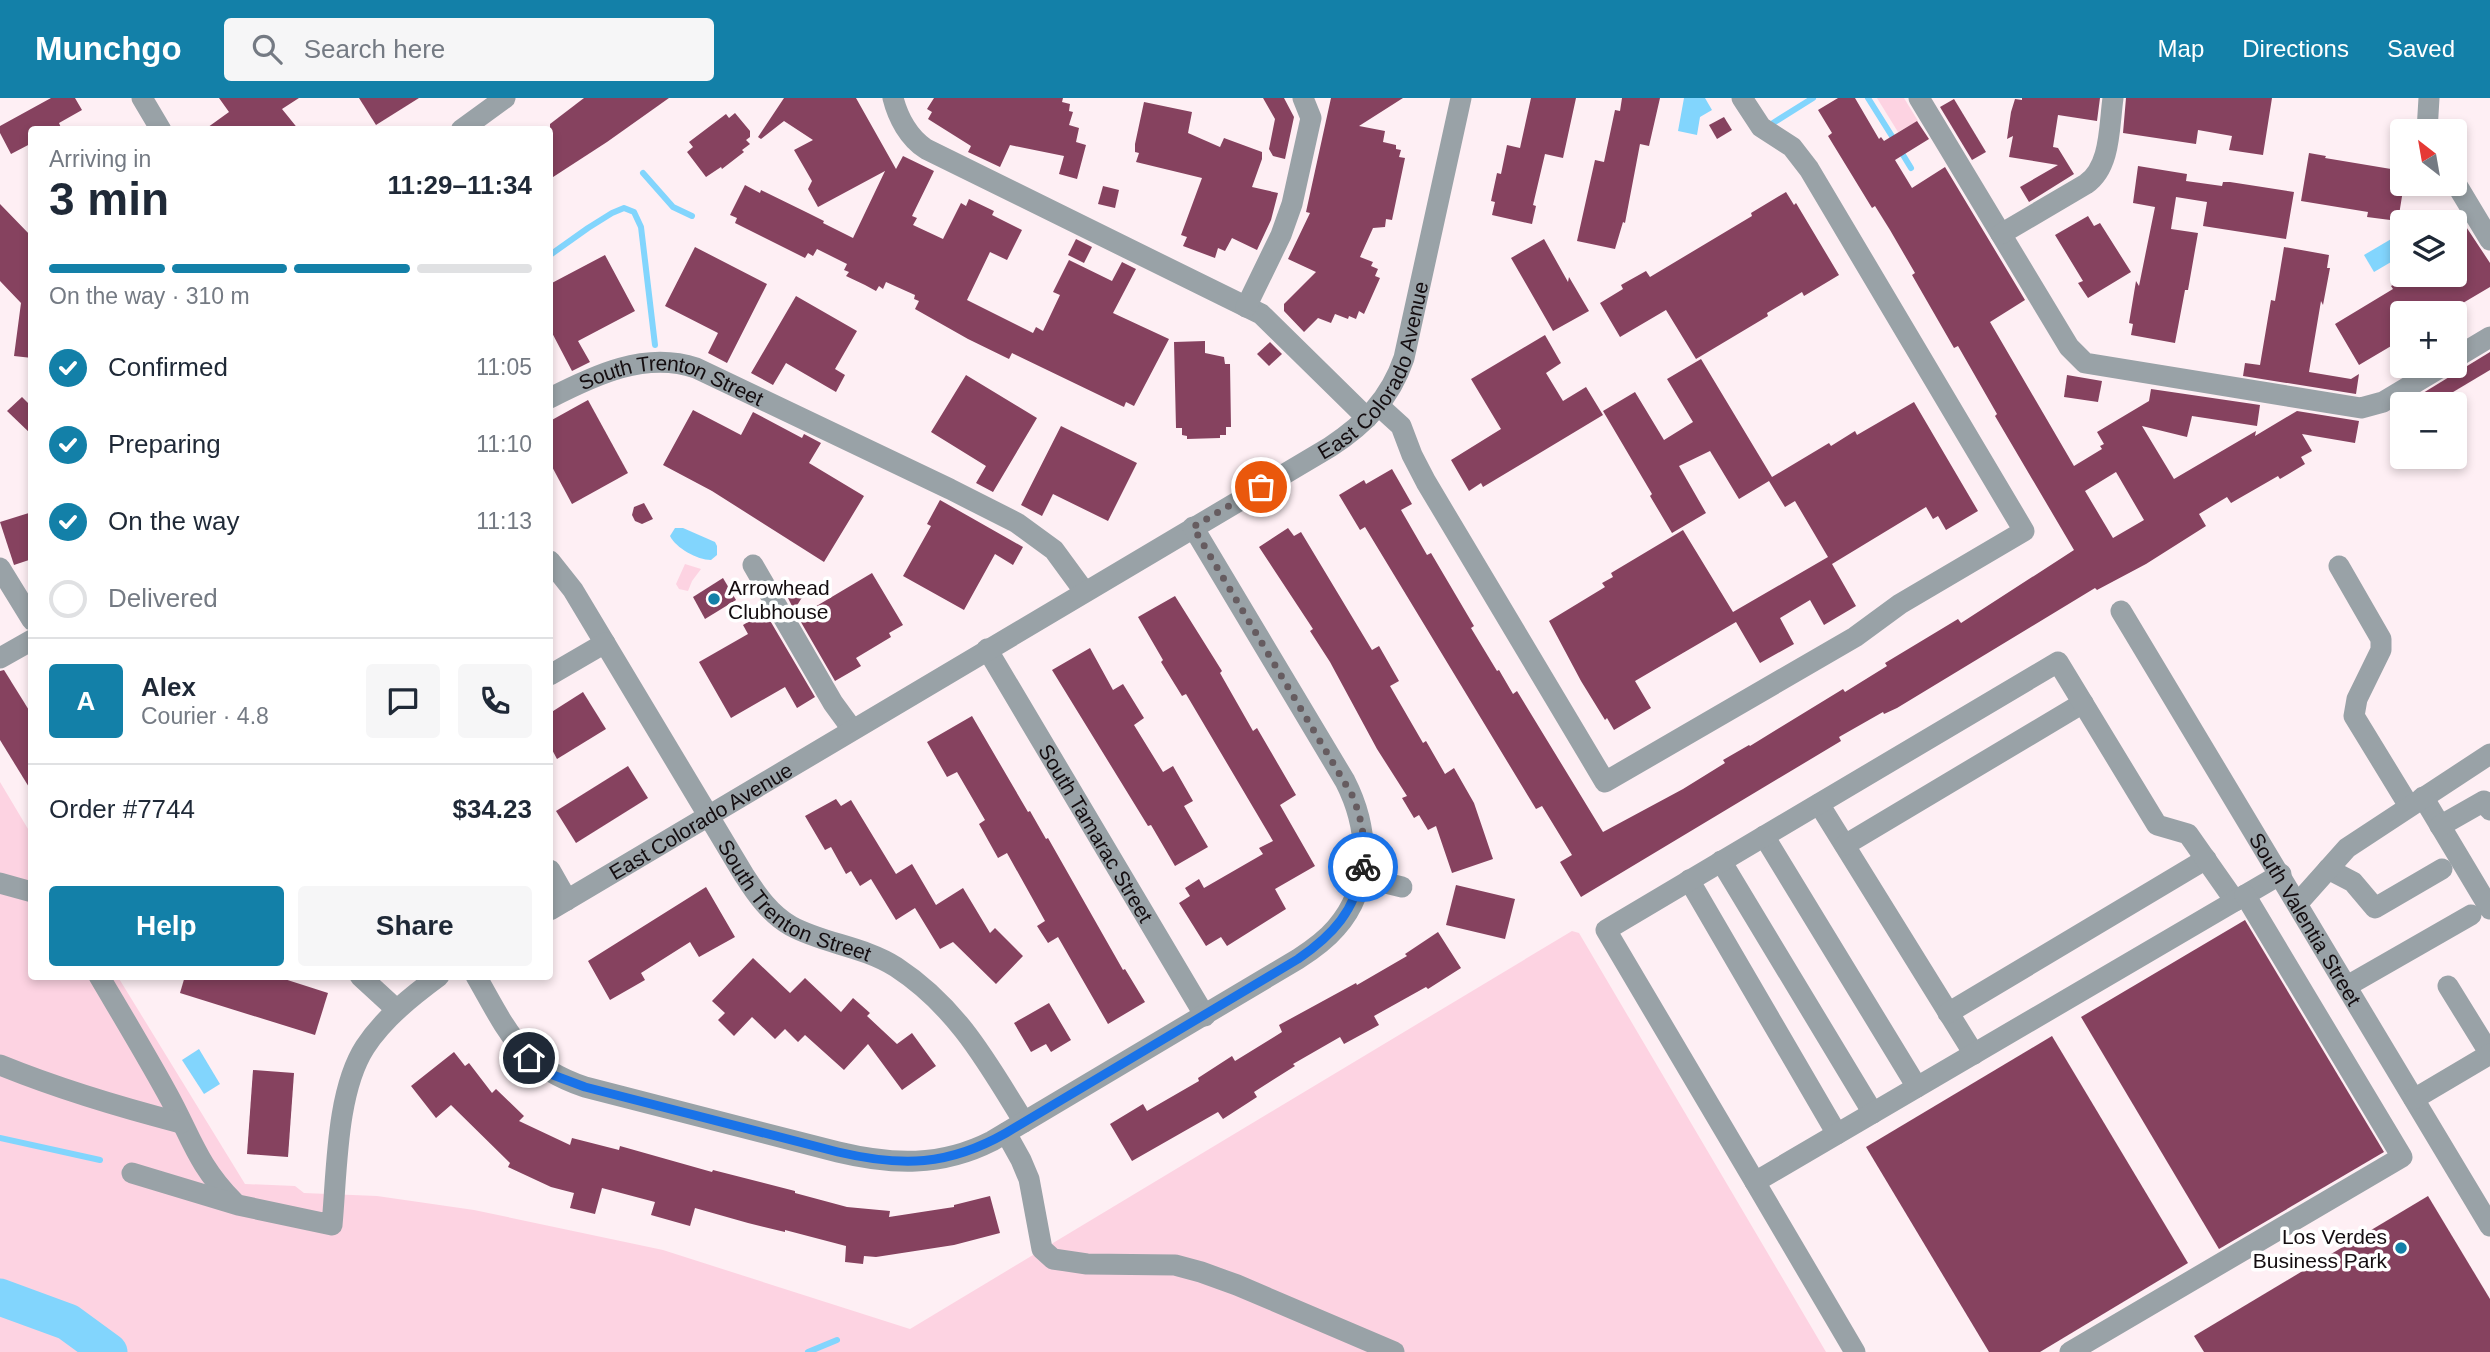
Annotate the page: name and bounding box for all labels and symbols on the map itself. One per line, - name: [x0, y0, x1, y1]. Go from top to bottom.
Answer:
- north arrow: [2390, 119, 2468, 196]
- street label: East Colorado Avenue: [1313, 279, 1432, 463]
- street label: South Trenton Street: [575, 351, 768, 410]
- pin: [1231, 457, 1291, 517]
- place label: Arrowhead Clubhouse: [728, 576, 830, 623]
- marker: Arrowhead Clubhouse: [706, 591, 722, 607]
- street label: South Tamarac Street: [1035, 740, 1158, 926]
- street label: East Colorado Avenue: [605, 758, 796, 884]
- street label: South Valentia Street: [2245, 828, 2366, 1009]
- courier: [1328, 832, 1398, 902]
- street label: South Trenton Street: [714, 835, 875, 965]
- pin: [499, 1028, 559, 1088]
- place label: Los Verdes Business Park: [2253, 1225, 2387, 1272]
- marker: Los Verdes Business Park: [2393, 1240, 2409, 1256]

